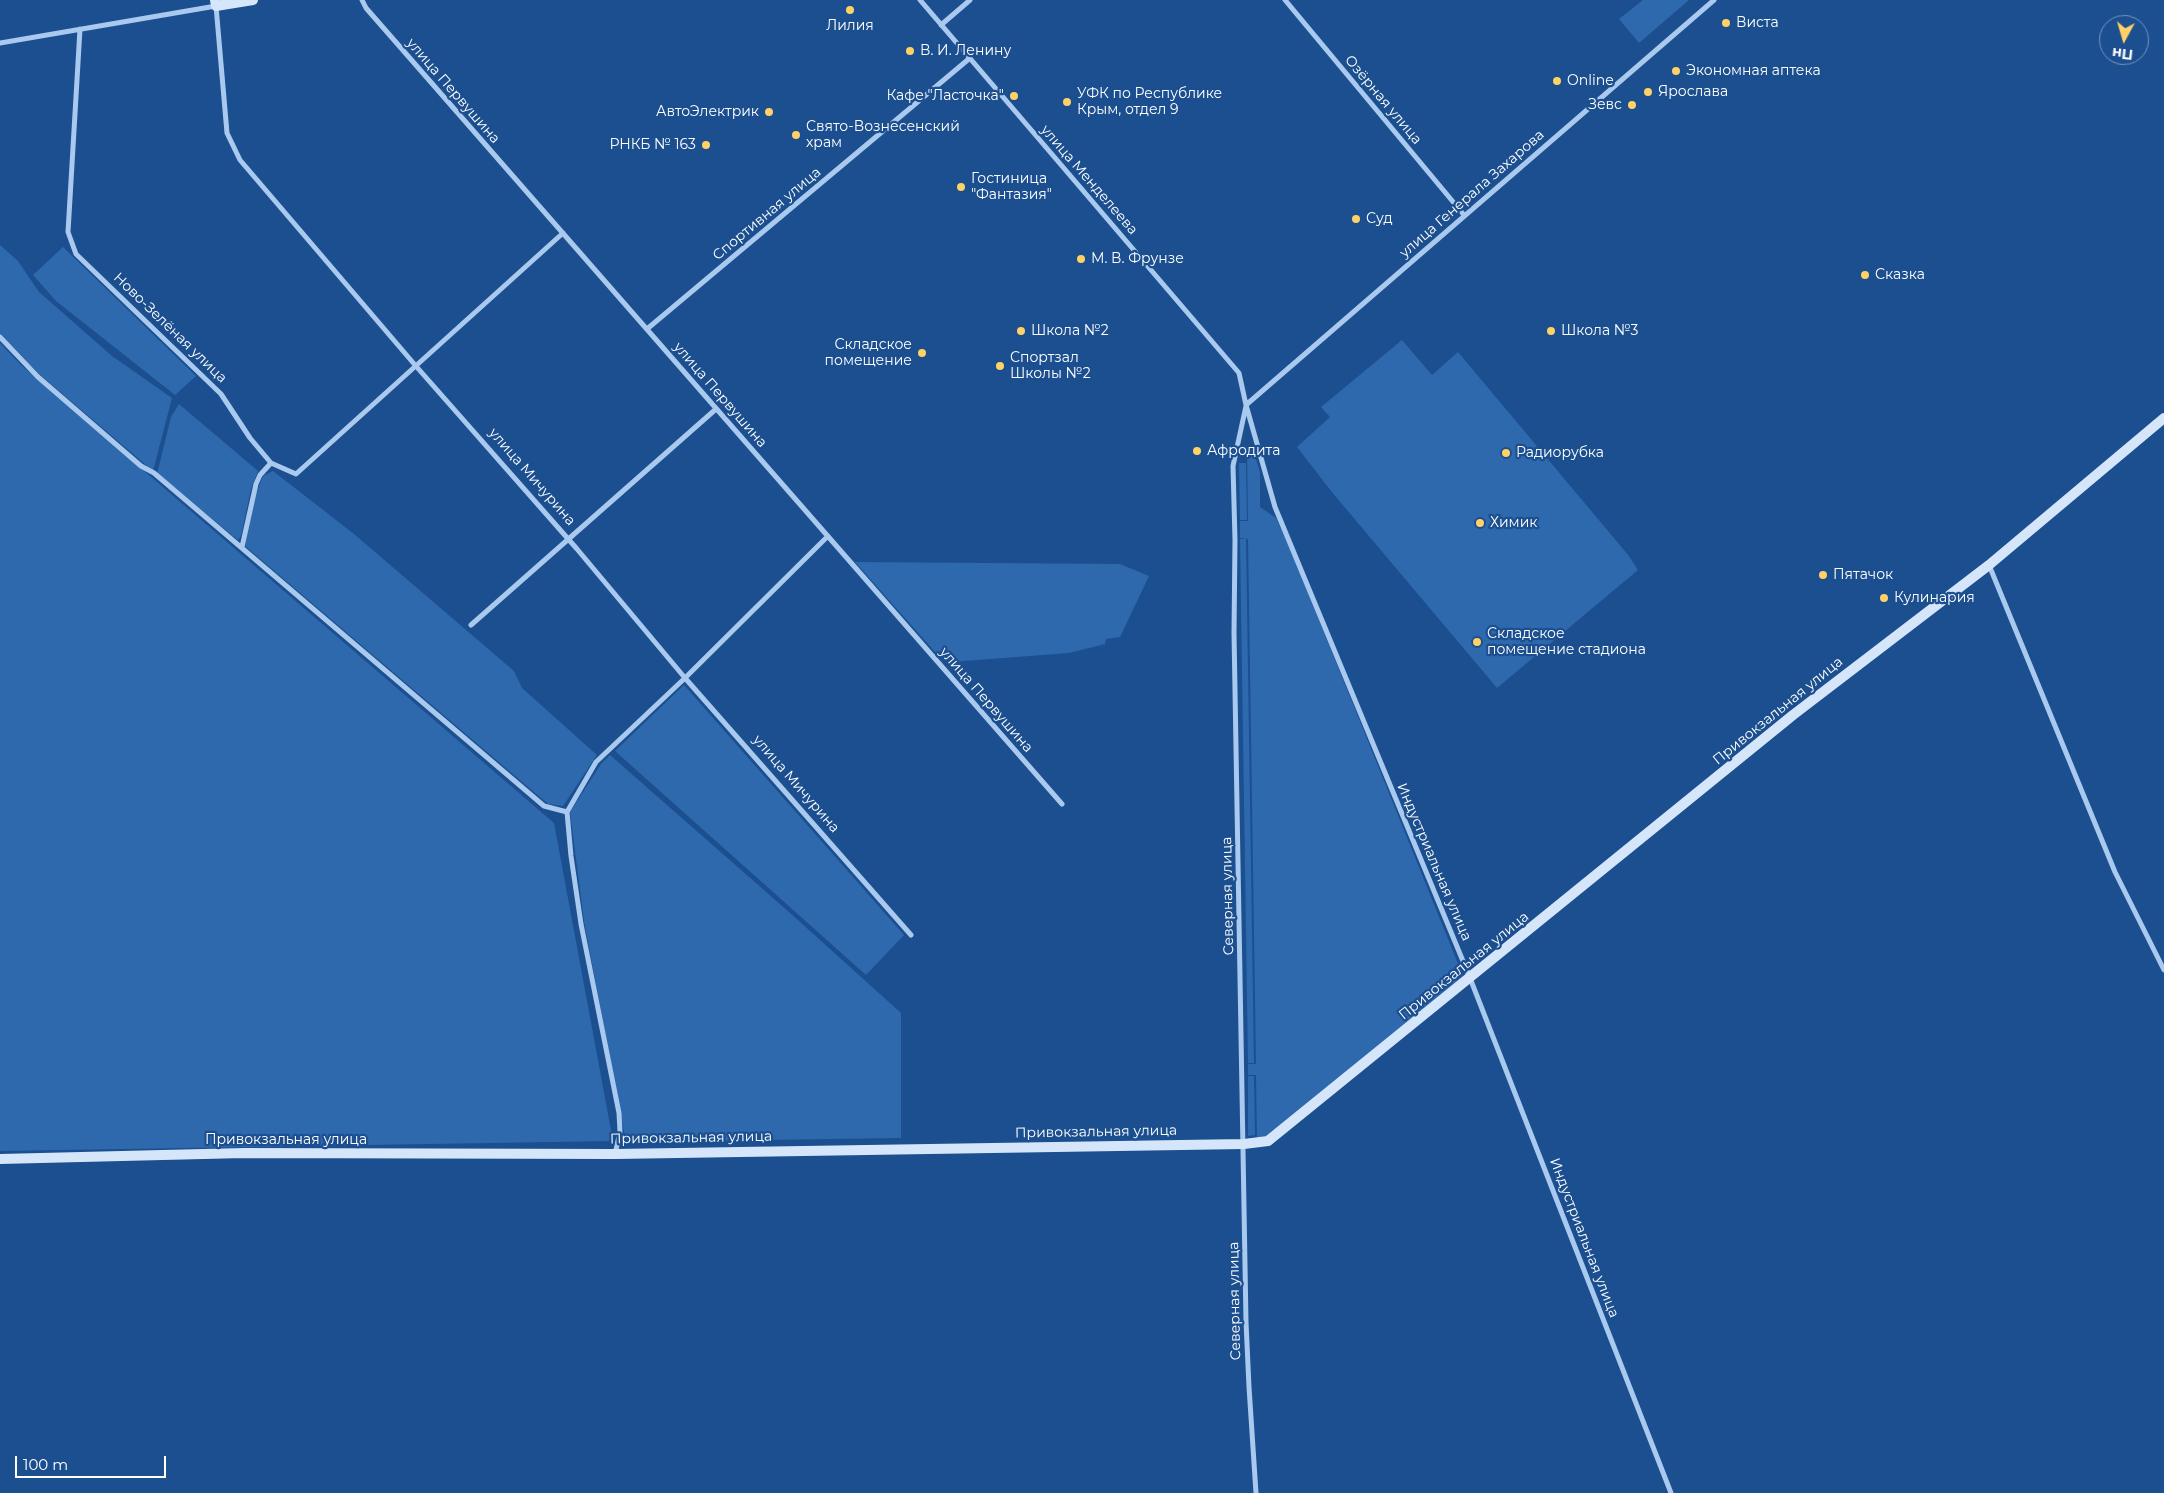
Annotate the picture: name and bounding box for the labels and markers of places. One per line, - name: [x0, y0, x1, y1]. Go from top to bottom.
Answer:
- marker: Лилия: [844, 4, 856, 16]
- place label: Виста: [1736, 15, 1779, 31]
- marker: Виста: [1720, 17, 1732, 29]
- place label: Лилия: [826, 18, 874, 34]
- place label: В. И. Ленину: [920, 43, 1011, 59]
- marker: В. И. Ленину: [904, 45, 916, 57]
- place label: Экономная аптека: [1686, 63, 1821, 79]
- marker: Экономная аптека: [1670, 65, 1682, 77]
- place label: Online: [1567, 73, 1614, 89]
- marker: Online: [1551, 75, 1563, 87]
- place label: Ярослава: [1658, 84, 1728, 100]
- place label: УФК по Республике Крым, отдел 9: [1077, 86, 1222, 118]
- marker: Ярослава: [1642, 86, 1654, 98]
- place label: Кафе "Ласточка": [886, 88, 1004, 104]
- marker: Кафе "Ласточка": [1008, 90, 1020, 102]
- marker: УФК по Республике Крым, отдел 9: [1061, 96, 1073, 108]
- place label: Зевс: [1588, 97, 1622, 113]
- marker: Зевс: [1626, 99, 1638, 111]
- place label: АвтоЭлектрик: [656, 104, 759, 120]
- marker: АвтоЭлектрик: [763, 106, 775, 118]
- place label: Свято-Вознесенский храм: [806, 119, 960, 152]
- marker: Свято-Вознесенский храм: [790, 129, 802, 141]
- place label: РНКБ № 163: [609, 137, 696, 153]
- marker: РНКБ № 163: [700, 139, 712, 151]
- place label: Гостиница "Фантазия": [971, 171, 1052, 203]
- marker: Гостиница "Фантазия": [955, 181, 967, 193]
- place label: Суд: [1366, 211, 1393, 227]
- marker: Суд: [1350, 213, 1362, 225]
- place label: М. В. Фрунзе: [1091, 251, 1184, 267]
- marker: М. В. Фрунзе: [1075, 253, 1087, 265]
- place label: Сказка: [1875, 267, 1925, 283]
- marker: Сказка: [1859, 269, 1871, 281]
- place label: Школа №2: [1031, 323, 1109, 339]
- place label: Школа №3: [1561, 323, 1638, 339]
- marker: Школа №2: [1015, 325, 1027, 337]
- marker: Школа №3: [1545, 325, 1557, 337]
- place label: Складское помещение: [825, 337, 912, 370]
- marker: Складское помещение: [916, 347, 928, 359]
- place label: Спортзал Школы №2: [1010, 350, 1091, 382]
- marker: Спортзал Школы №2: [994, 360, 1006, 372]
- place label: Афродита: [1207, 443, 1280, 459]
- marker: Афродита: [1191, 445, 1203, 457]
- place label: Радиорубка: [1516, 445, 1604, 461]
- marker: Радиорубка: [1500, 447, 1512, 459]
- place label: Химик: [1490, 515, 1537, 531]
- marker: Химик: [1474, 517, 1486, 529]
- place label: Пятачок: [1833, 567, 1893, 583]
- marker: Пятачок: [1817, 569, 1829, 581]
- place label: Кулинария: [1894, 590, 1975, 606]
- marker: Кулинария: [1878, 592, 1890, 604]
- place label: Складское помещение стадиона: [1487, 626, 1646, 658]
- marker: Складское помещение стадиона: [1471, 636, 1483, 648]

